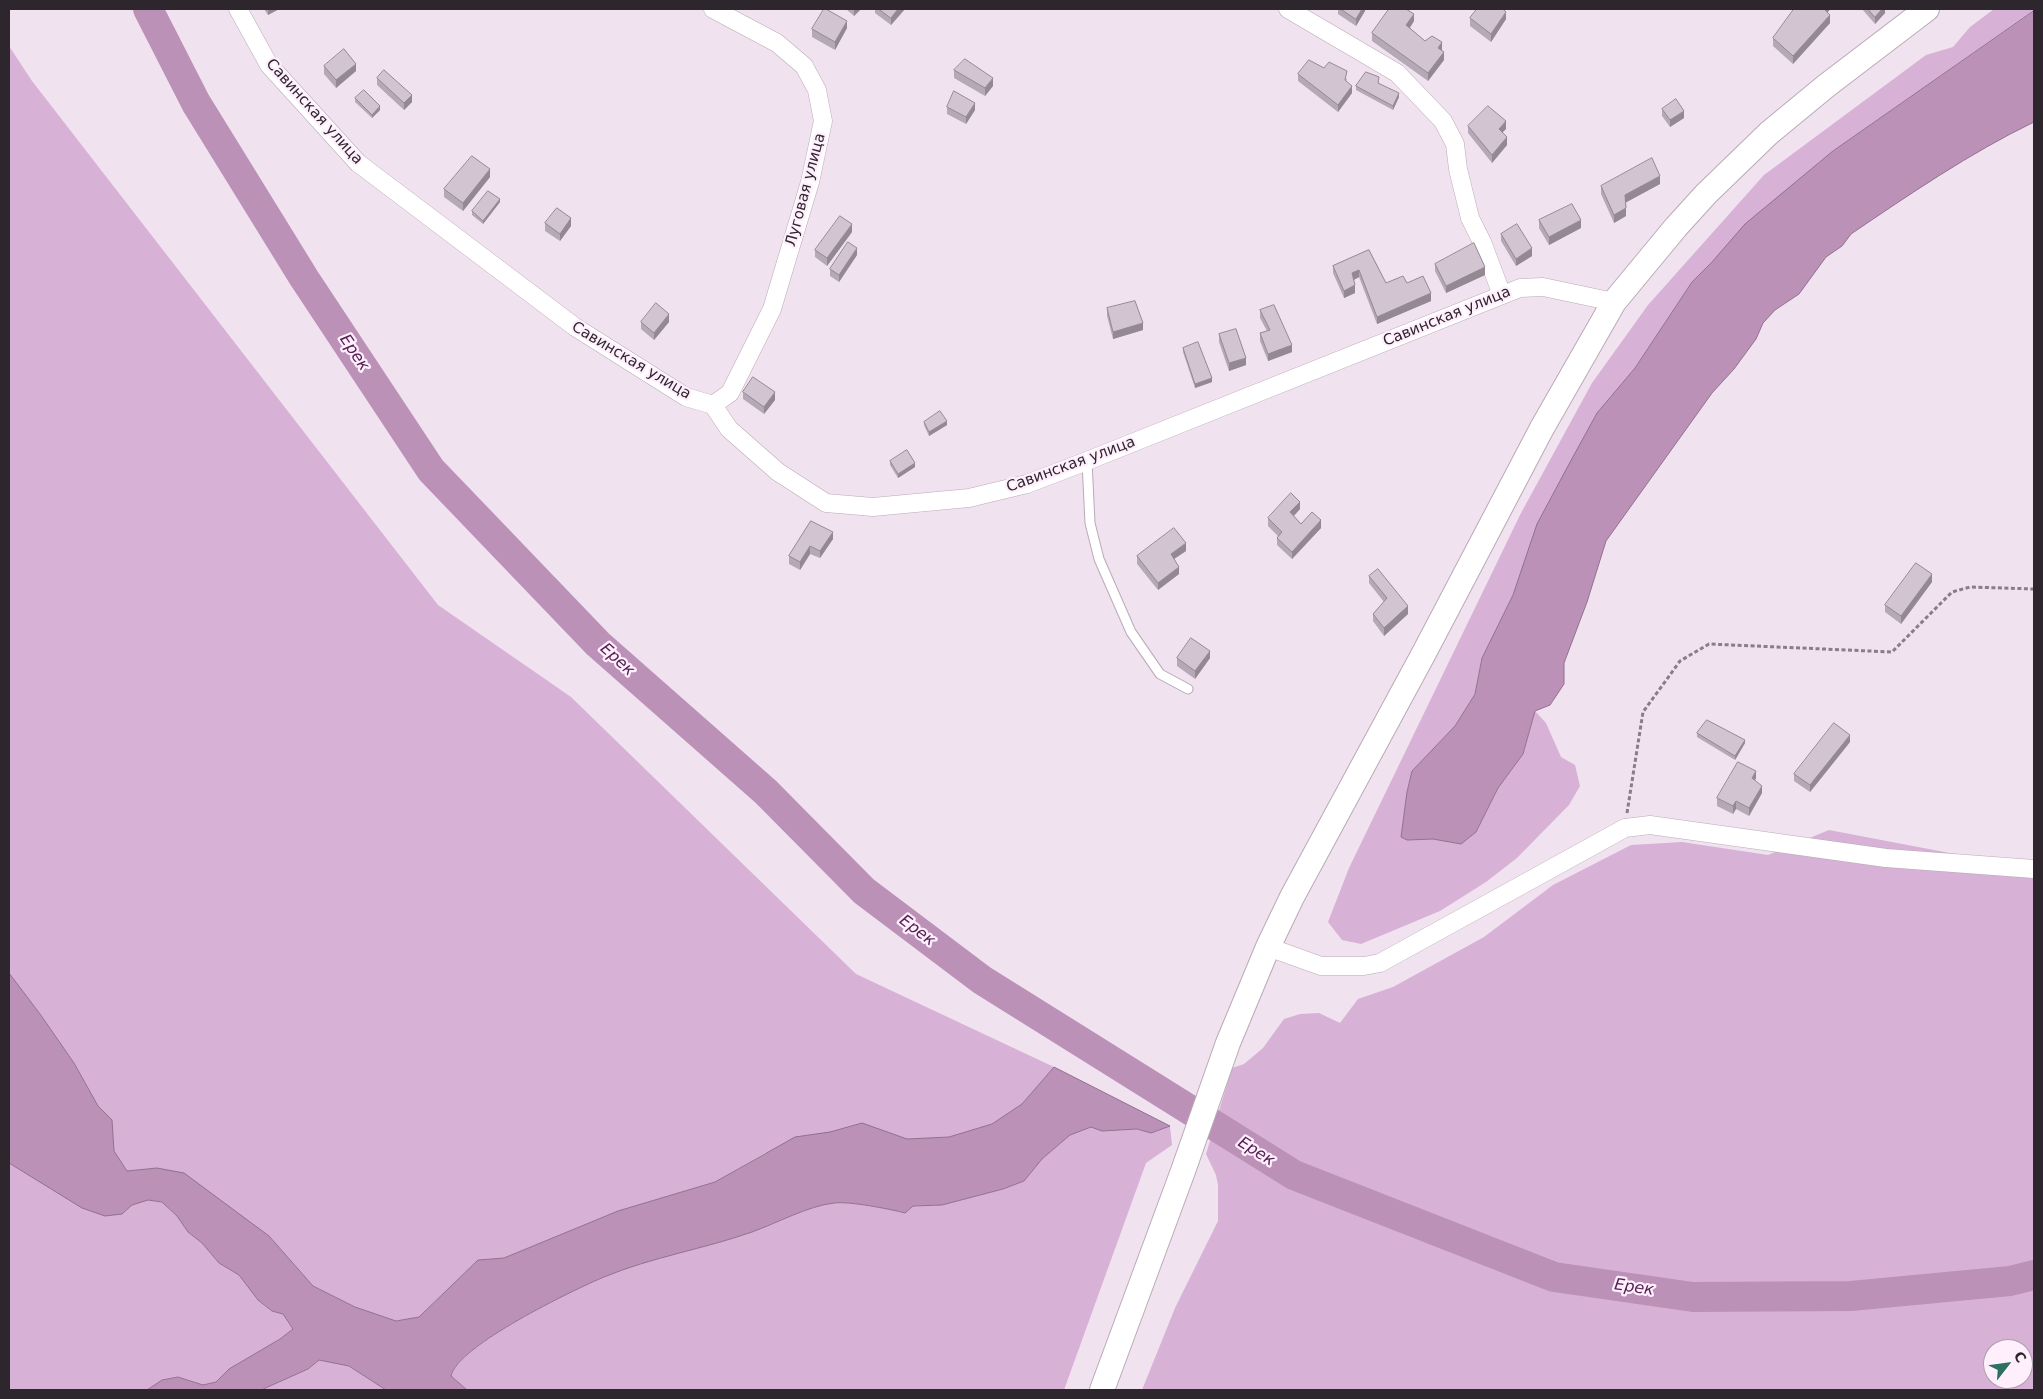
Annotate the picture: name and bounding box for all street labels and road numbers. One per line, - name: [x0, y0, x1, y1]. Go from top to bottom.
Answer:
- street label: Савинская улица: [262, 55, 366, 169]
- street label: Луговая улица: [782, 131, 830, 249]
- street label: Савинская улица: [1381, 283, 1513, 351]
- street label: Савинская улица: [568, 318, 694, 404]
- street label: Савинская улица: [1004, 433, 1138, 497]

